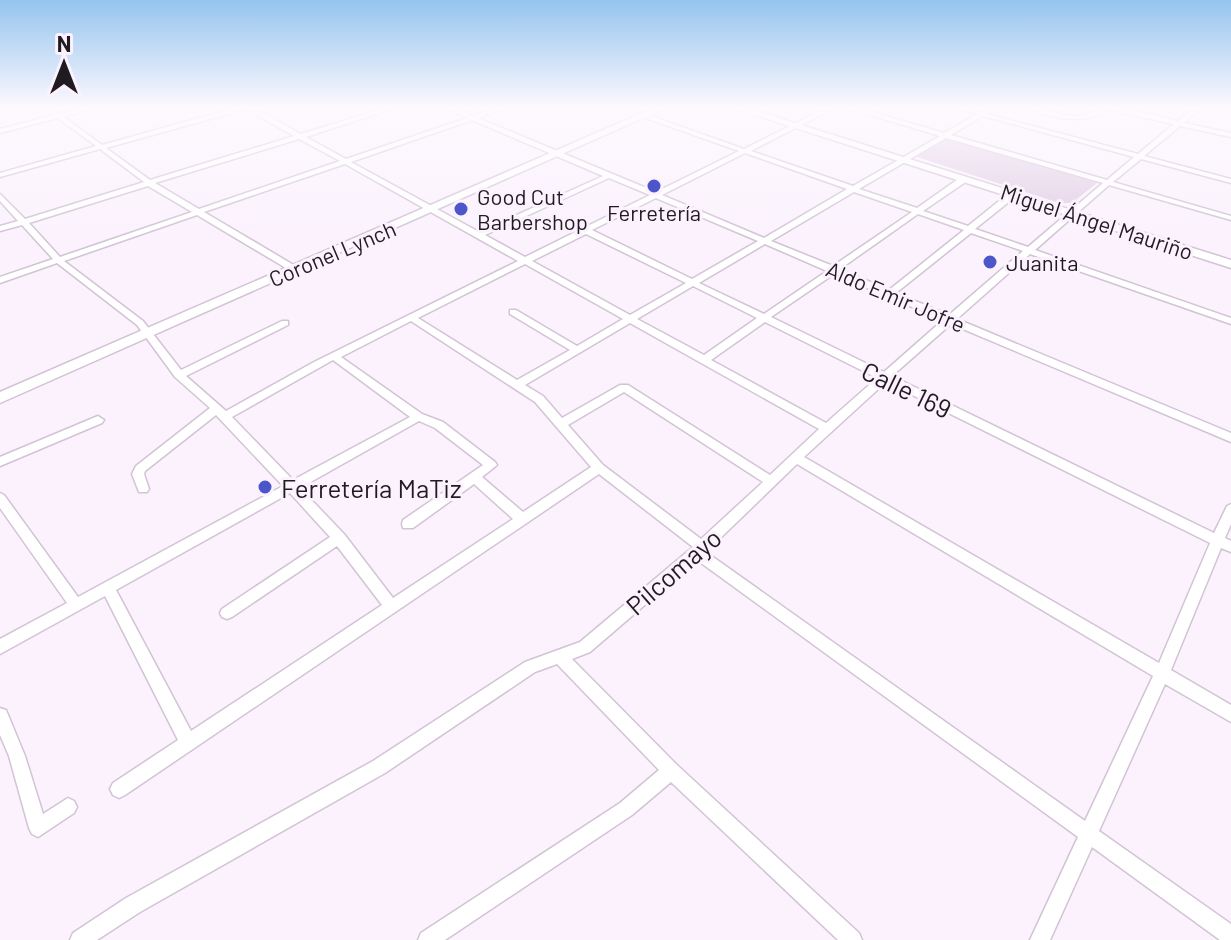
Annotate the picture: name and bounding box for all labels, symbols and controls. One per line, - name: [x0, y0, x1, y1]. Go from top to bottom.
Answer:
- north arrow: [24, 24, 104, 104]
- text: N: [57, 30, 71, 56]
- marker: Ferretería: [645, 177, 663, 195]
- street label: Miguel Ángel Mauriño: [998, 178, 1196, 264]
- place label: Good Cut Barbershop: [477, 183, 588, 234]
- place label: Ferretería: [607, 199, 701, 225]
- marker: Good Cut Barbershop: [452, 200, 470, 218]
- street label: Coronel Lynch: [265, 215, 399, 291]
- place label: Juanita: [1006, 249, 1078, 275]
- marker: Juanita: [981, 253, 999, 271]
- street label: Aldo Emir Jofre: [823, 255, 969, 337]
- street label: Calle 169: [857, 354, 957, 424]
- place label: Ferretería MaTiz: [281, 472, 462, 503]
- marker: Ferretería MaTiz: [256, 478, 274, 496]
- street label: Pilcomayo: [619, 521, 727, 621]

